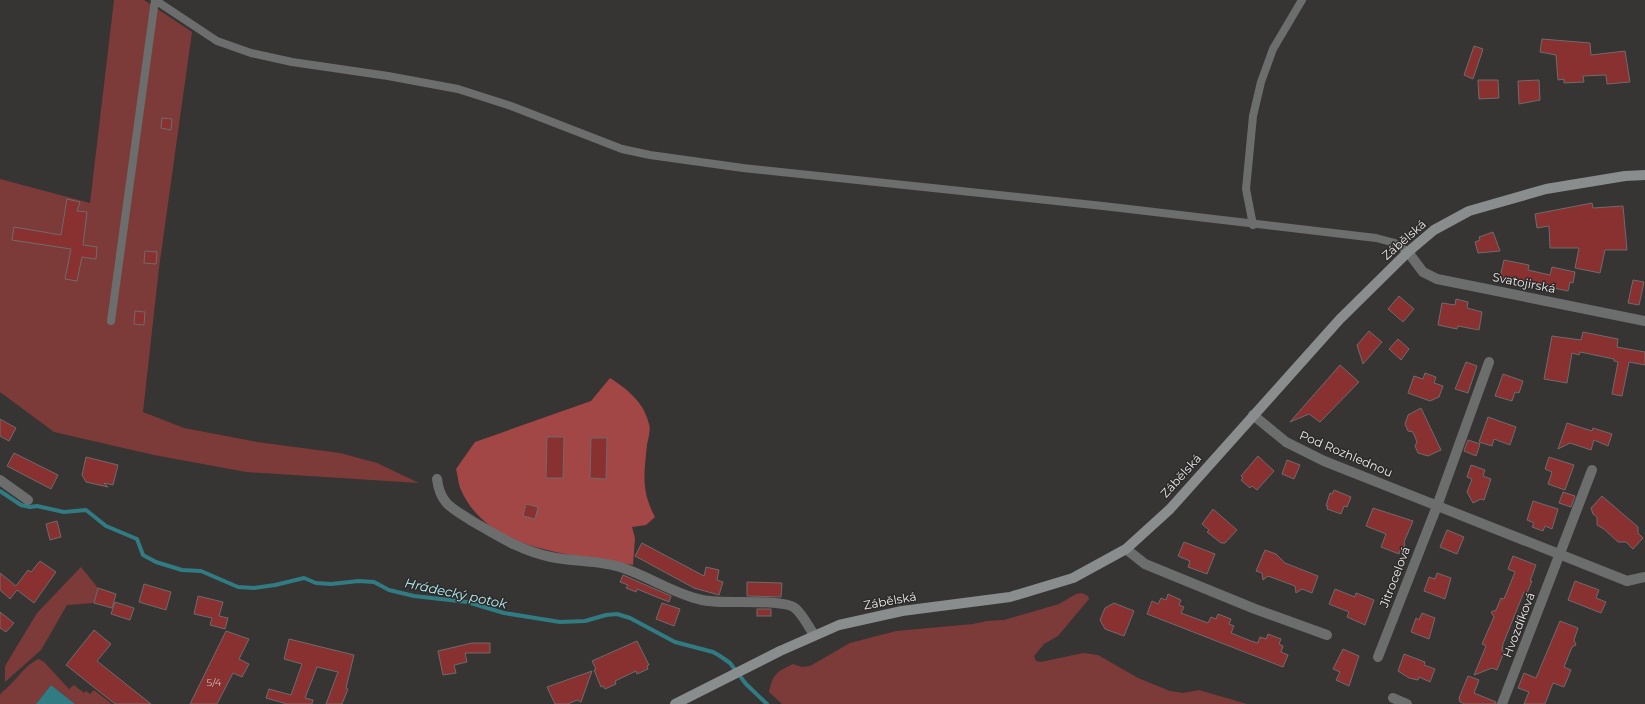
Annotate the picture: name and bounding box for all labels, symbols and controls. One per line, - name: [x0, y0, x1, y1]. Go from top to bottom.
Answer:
- street label: Zábělská: [1379, 216, 1429, 263]
- street label: Svatojirská: [1491, 269, 1557, 296]
- street label: Pod Rozhlednou: [1297, 427, 1395, 480]
- street label: Zábělská: [1157, 451, 1204, 501]
- street label: Jitrocelová: [1376, 544, 1413, 610]
- water label: Hrádecký potok: [403, 574, 510, 612]
- street label: Zábělská: [862, 588, 918, 613]
- street label: Hvozdíková: [1499, 590, 1538, 659]
- house number: 5/4: [207, 676, 222, 689]

